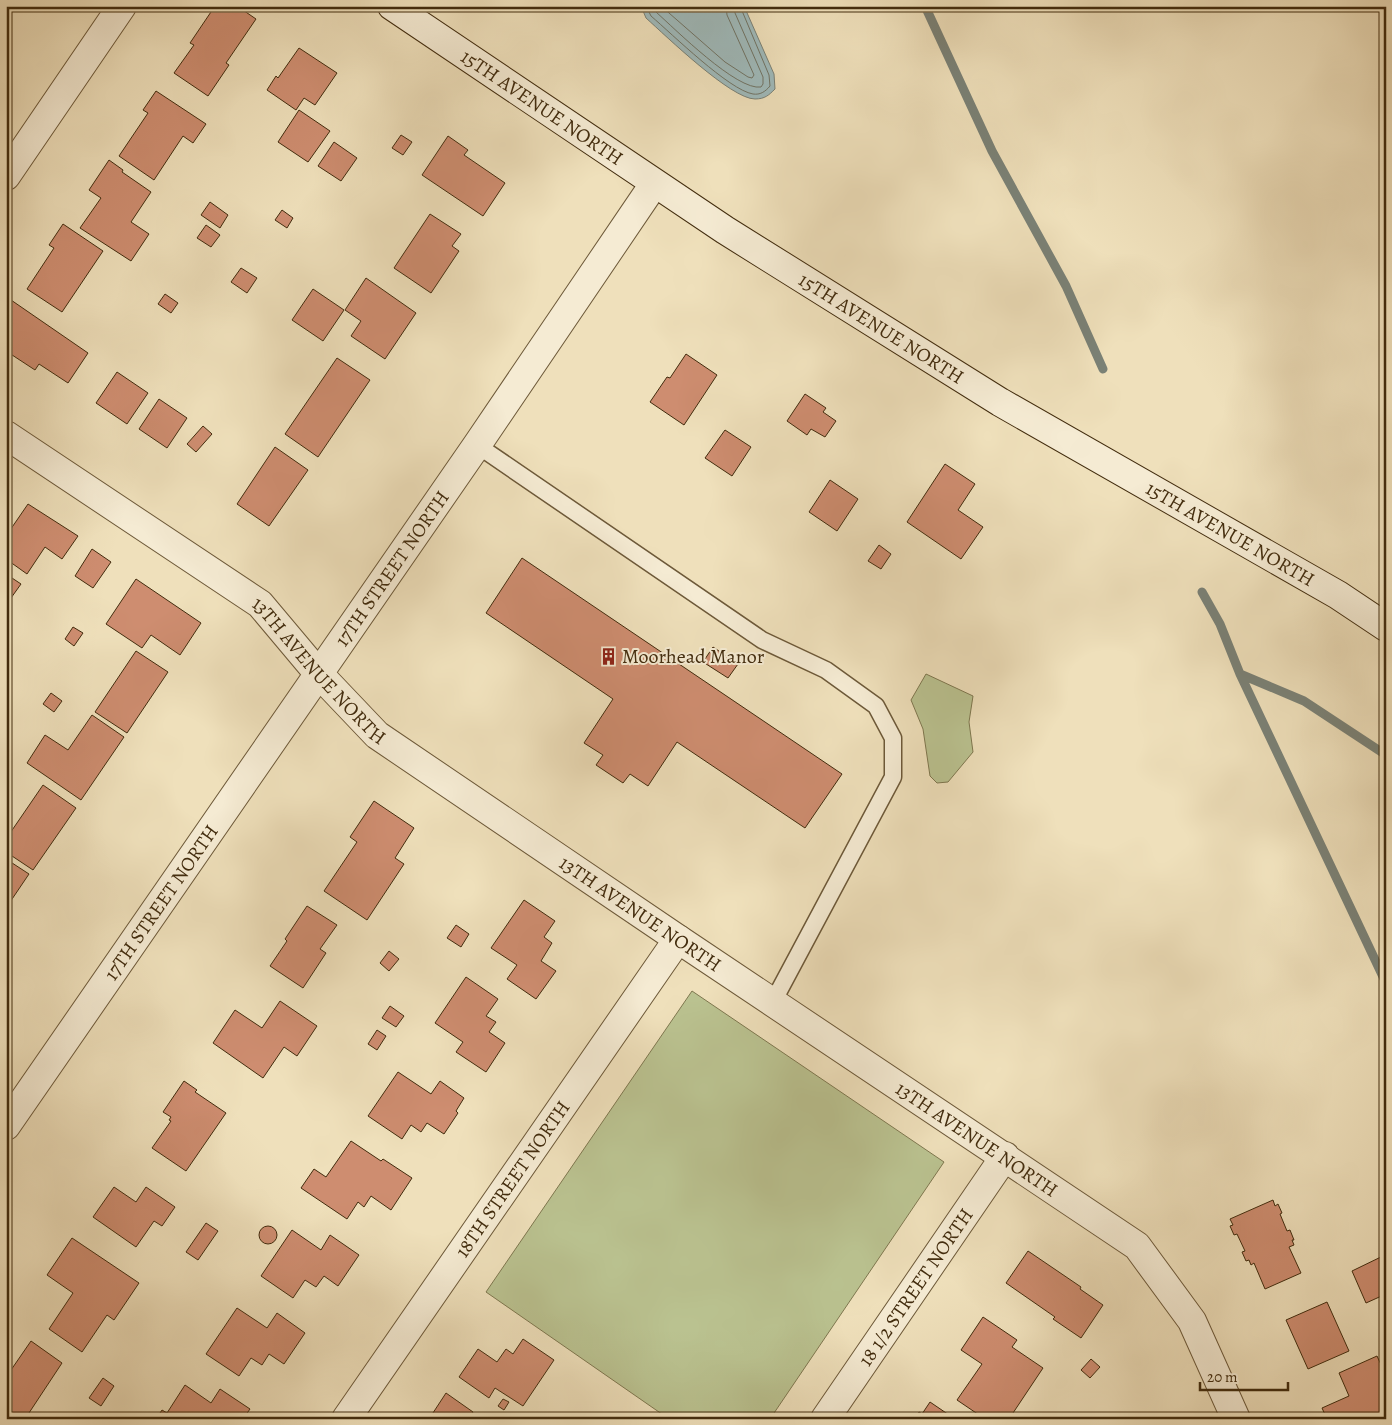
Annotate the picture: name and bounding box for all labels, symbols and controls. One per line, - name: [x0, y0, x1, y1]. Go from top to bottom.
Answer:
- street label: 15TH AVENUE NORTH: [455, 43, 629, 172]
- street label: 15TH AVENUE NORTH: [793, 266, 969, 390]
- street label: 15TH AVENUE NORTH: [1141, 475, 1320, 593]
- street label: 17TH STREET NORTH: [329, 485, 456, 652]
- street label: 13TH AVENUE NORTH: [247, 590, 391, 751]
- place label: Moorhead Manor: [622, 643, 765, 670]
- building icon: Moorhead Manor: [598, 646, 618, 666]
- street label: 17TH STREET NORTH: [98, 819, 225, 986]
- street label: 13TH AVENUE NORTH: [554, 849, 727, 978]
- street label: 13TH AVENUE NORTH: [890, 1075, 1063, 1203]
- street label: 18TH STREET NORTH: [449, 1095, 576, 1263]
- street label: 18 1/2 STREET NORTH: [852, 1203, 980, 1372]
- scale bar: [1200, 1360, 1287, 1392]
- text: 20 m: [1207, 1367, 1238, 1387]

